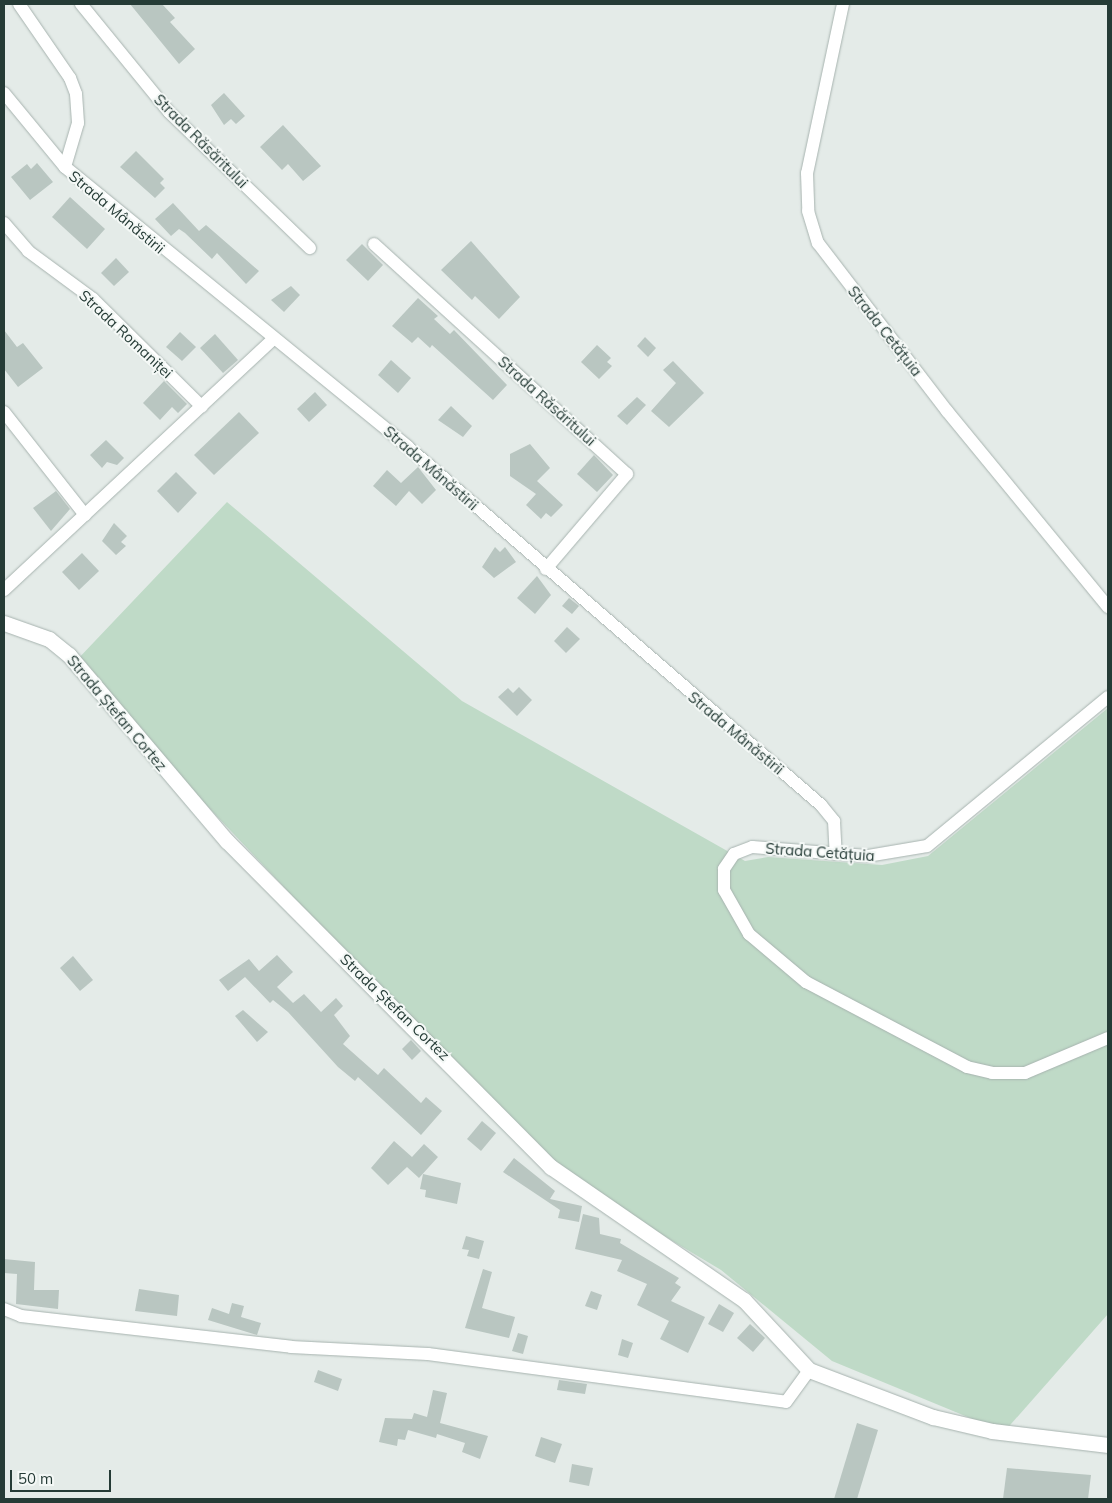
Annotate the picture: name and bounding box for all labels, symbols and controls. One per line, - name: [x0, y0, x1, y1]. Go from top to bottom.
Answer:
- street label: Strada Răsăritului: [150, 90, 252, 192]
- street label: Strada Mânăstirii: [66, 167, 168, 257]
- street label: Strada Cetățuia: [844, 282, 926, 380]
- street label: Strada Romaniței: [76, 286, 176, 382]
- street label: Strada Răsăritului: [494, 352, 600, 450]
- street label: Strada Mânăstirii: [380, 422, 482, 514]
- street label: Strada Ștefan Cortez: [63, 652, 171, 774]
- street label: Strada Mânăstirii: [685, 688, 787, 778]
- street label: Strada Cetățuia: [765, 839, 875, 865]
- street label: Strada Ștefan Cortez: [336, 950, 454, 1064]
- scale bar: [12, 1460, 114, 1492]
- text: 50 m: [18, 1469, 53, 1488]

